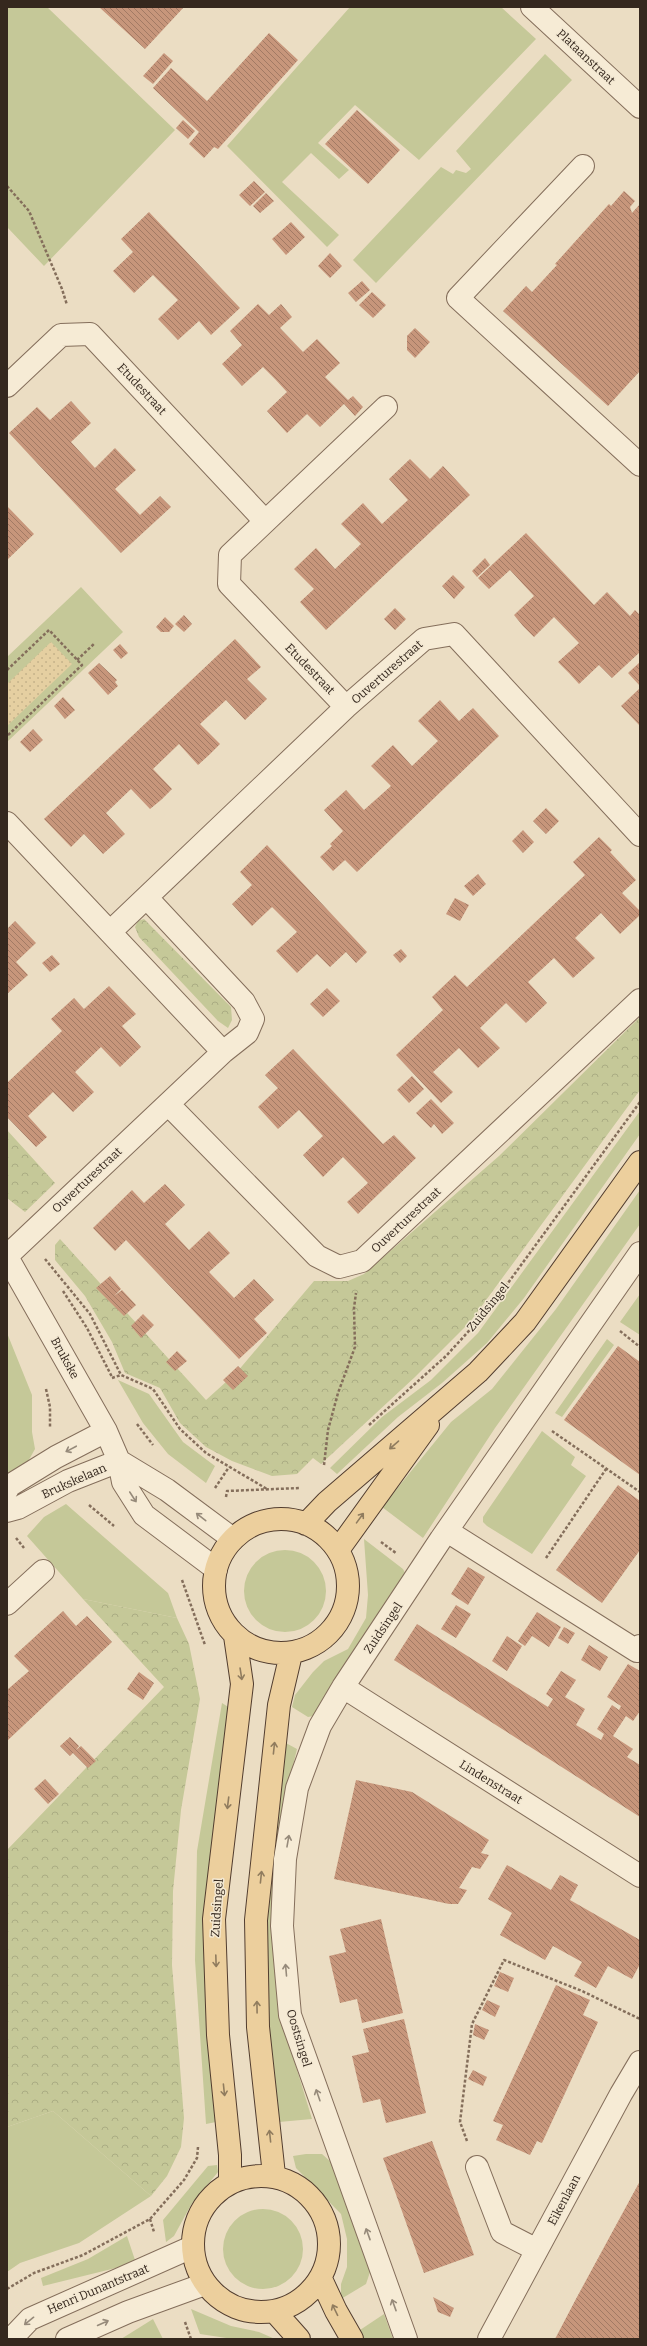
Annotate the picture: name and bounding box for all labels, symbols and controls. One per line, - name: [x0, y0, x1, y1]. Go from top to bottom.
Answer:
- street label: Plataanstraat: [554, 27, 618, 88]
- street label: Etudestraat: [115, 360, 170, 418]
- street label: Ouverturestraat: [348, 637, 426, 707]
- street label: Etudestraat: [282, 641, 338, 698]
- street label: Ouverturestraat: [49, 1144, 125, 1216]
- street label: Ouverturestraat: [368, 1184, 444, 1256]
- street label: Zuidsingel: [464, 1279, 512, 1334]
- street label: Brukske: [48, 1335, 82, 1381]
- one-way arrow: [389, 1440, 399, 1449]
- one-way arrow: [65, 1446, 77, 1453]
- street label: Brukskelaan: [39, 1460, 109, 1501]
- one-way arrow: [129, 1491, 137, 1503]
- one-way arrow: [196, 1513, 207, 1521]
- one-way arrow: [356, 1513, 365, 1524]
- street label: Zuidsingel: [361, 1599, 406, 1656]
- one-way arrow: [237, 1668, 245, 1681]
- one-way arrow: [270, 1742, 278, 1755]
- street label: Lindenstraat: [457, 1757, 526, 1807]
- one-way arrow: [224, 1797, 232, 1810]
- one-way arrow: [285, 1835, 293, 1848]
- one-way arrow: [257, 1871, 264, 1884]
- street label: Zuidsingel: [208, 1878, 226, 1938]
- one-way arrow: [212, 1954, 219, 1967]
- one-way arrow: [282, 1964, 289, 1977]
- one-way arrow: [253, 2001, 261, 2014]
- street label: Oostsingel: [284, 2008, 315, 2069]
- one-way arrow: [220, 2083, 227, 2096]
- one-way arrow: [314, 2089, 321, 2102]
- one-way arrow: [266, 2130, 273, 2143]
- street label: Eikenlaan: [545, 2172, 583, 2228]
- one-way arrow: [364, 2227, 371, 2240]
- street label: Henri Dunantstraat: [45, 2261, 152, 2317]
- one-way arrow: [389, 2299, 397, 2311]
- one-way arrow: [331, 2304, 338, 2316]
- one-way arrow: [24, 2316, 35, 2325]
- one-way arrow: [96, 2319, 108, 2326]

